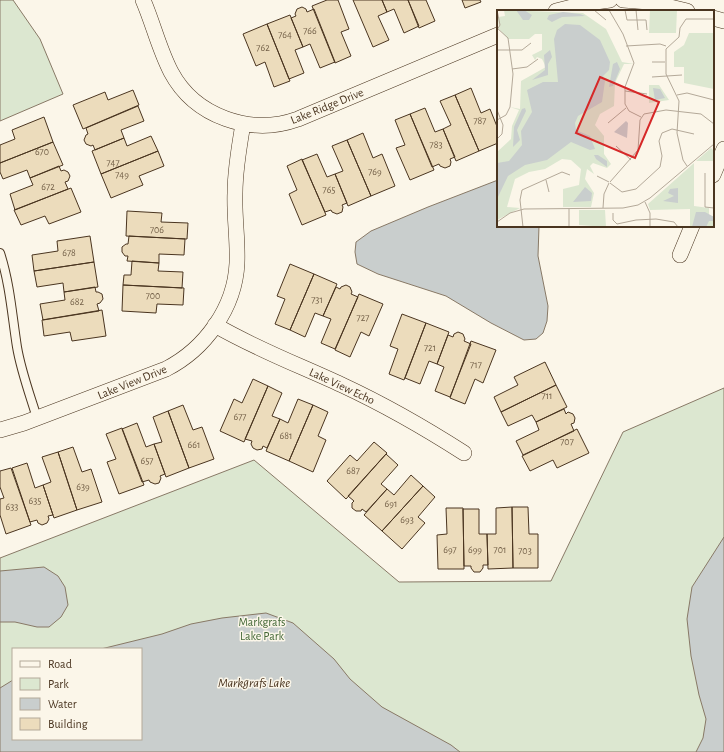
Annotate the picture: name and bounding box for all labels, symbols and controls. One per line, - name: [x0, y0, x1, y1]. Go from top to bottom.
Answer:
- inset map: [497, 10, 714, 227]
- house number: 766: [303, 26, 317, 36]
- house number: 764: [278, 30, 292, 40]
- house number: 762: [256, 43, 270, 53]
- street label: Lake Ridge Drive: [289, 86, 365, 126]
- house number: 787: [473, 116, 487, 126]
- house number: 783: [429, 140, 443, 150]
- house number: 670: [35, 147, 49, 157]
- house number: 747: [106, 158, 120, 168]
- house number: 769: [368, 167, 382, 177]
- house number: 749: [115, 170, 129, 180]
- house number: 672: [41, 182, 55, 192]
- house number: 765: [322, 185, 336, 195]
- house number: 706: [150, 225, 164, 235]
- house number: 678: [62, 248, 76, 258]
- house number: 700: [146, 291, 160, 301]
- house number: 731: [311, 295, 323, 305]
- house number: 682: [70, 297, 84, 307]
- house number: 727: [357, 313, 369, 323]
- house number: 721: [424, 343, 436, 353]
- house number: 717: [470, 360, 482, 370]
- street label: Lake View Drive: [96, 363, 168, 401]
- street label: Lake View Echo: [307, 366, 377, 406]
- house number: 711: [541, 391, 553, 401]
- house number: 677: [233, 412, 247, 422]
- house number: 681: [280, 431, 292, 441]
- house number: 707: [560, 437, 574, 447]
- house number: 661: [188, 440, 200, 450]
- house number: 657: [140, 456, 154, 466]
- house number: 687: [346, 466, 360, 476]
- house number: 639: [76, 482, 90, 492]
- house number: 635: [29, 496, 42, 506]
- house number: 691: [385, 499, 397, 509]
- house number: 633: [6, 502, 18, 512]
- house number: 693: [400, 515, 414, 525]
- house number: 697: [443, 545, 457, 555]
- house number: 699: [468, 545, 482, 555]
- house number: 701: [494, 545, 506, 555]
- house number: 703: [518, 546, 532, 556]
- park label: Markgrafs Lake Park: [239, 616, 286, 642]
- legend: [12, 648, 142, 740]
- text: Road: [48, 658, 72, 670]
- water label: Markgrafs Lake: [218, 677, 290, 690]
- text: Park: [48, 678, 69, 690]
- text: Water: [48, 698, 77, 710]
- text: Building: [48, 718, 88, 730]

